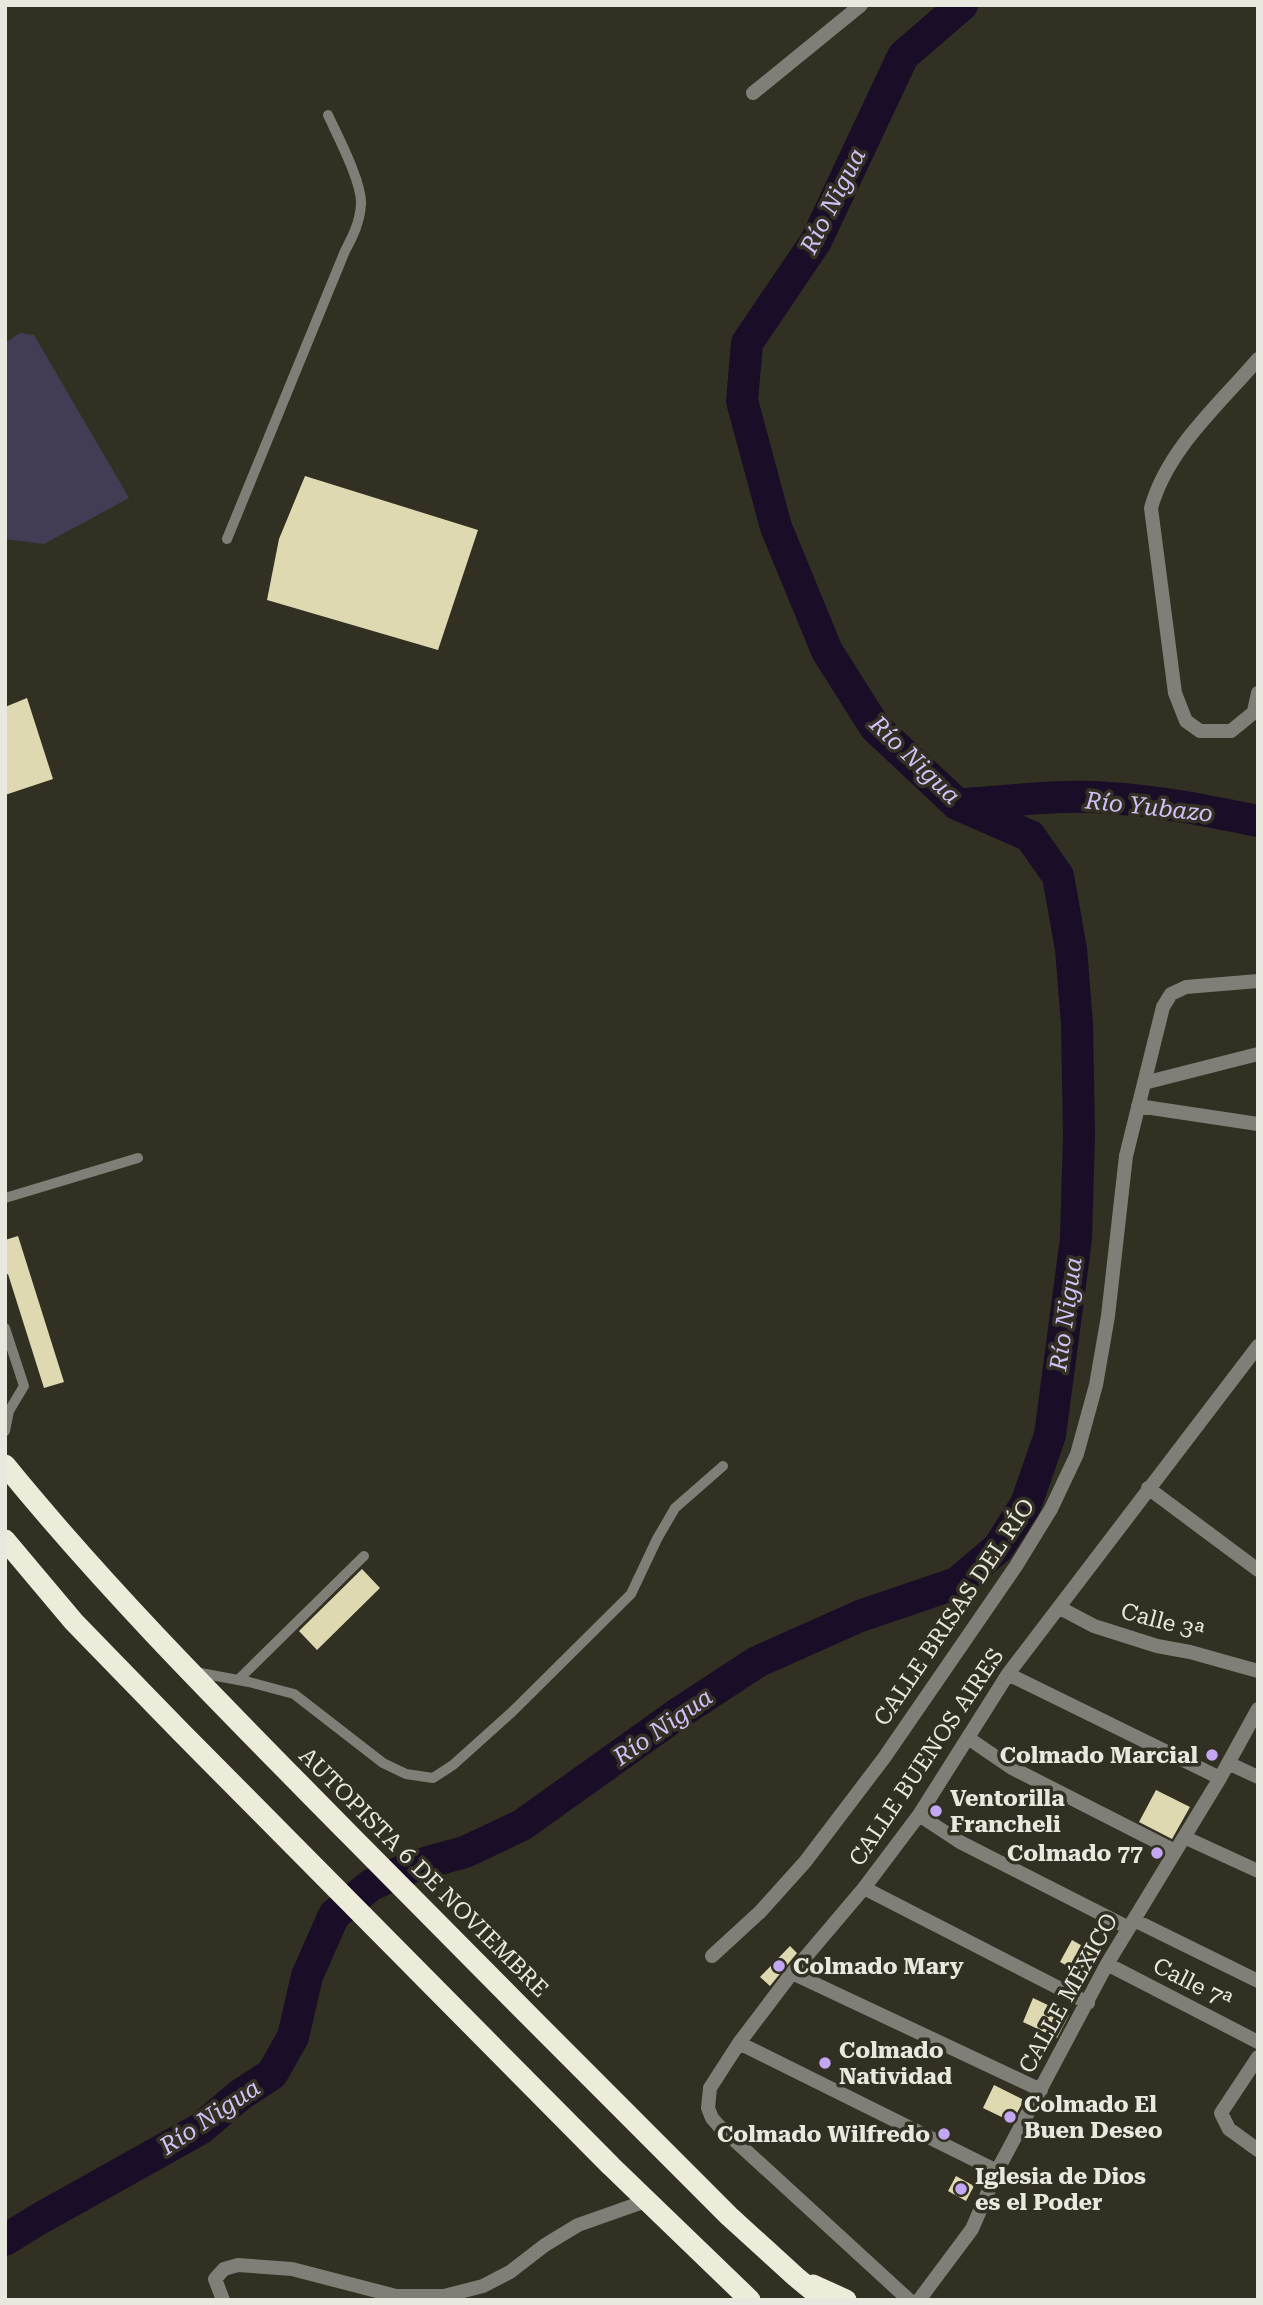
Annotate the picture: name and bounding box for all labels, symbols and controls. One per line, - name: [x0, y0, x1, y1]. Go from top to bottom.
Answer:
- water label: Río Nigua: [794, 144, 871, 259]
- water label: Río Nigua: [863, 709, 966, 810]
- water label: Río Yubazo: [1083, 786, 1214, 828]
- water label: Río Nigua: [1044, 1255, 1088, 1374]
- street label: CALLE BRISAS DEL RÍO: [868, 1494, 1040, 1731]
- street label: Calle 3ª: [1118, 1597, 1208, 1646]
- street label: CALLE BUENOS AIRES: [843, 1643, 1009, 1871]
- water label: Río Nigua: [607, 1683, 718, 1772]
- street label: AUTOPISTA 6 DE NOVIEMBRE: [293, 1742, 554, 2003]
- place label: Colmado Marcial: [1000, 1742, 1198, 1769]
- marker: Colmado Marcial: [1204, 1747, 1220, 1763]
- place label: Ventorilla Francheli: [950, 1785, 1065, 1838]
- marker: Ventorilla Francheli: [928, 1803, 944, 1819]
- place label: Colmado 77: [1007, 1840, 1143, 1867]
- marker: Colmado 77: [1149, 1845, 1165, 1861]
- street label: CALLE MÉXICO: [1013, 1909, 1124, 2078]
- street label: Calle 7ª: [1149, 1952, 1237, 2015]
- place label: Colmado Mary: [793, 1953, 964, 1980]
- marker: Colmado Mary: [771, 1958, 787, 1974]
- place label: Colmado Natividad: [839, 2037, 952, 2090]
- marker: Colmado Natividad: [817, 2055, 833, 2071]
- water label: Río Nigua: [154, 2073, 265, 2161]
- place label: Colmado El Buen Deseo: [1024, 2091, 1163, 2144]
- marker: Colmado El Buen Deseo: [1002, 2109, 1018, 2125]
- place label: Colmado Wilfredo: [717, 2121, 930, 2148]
- marker: Colmado Wilfredo: [936, 2126, 952, 2142]
- place label: Iglesia de Dios es el Poder: [975, 2163, 1146, 2216]
- marker: Iglesia de Dios es el Poder: [953, 2181, 969, 2197]

